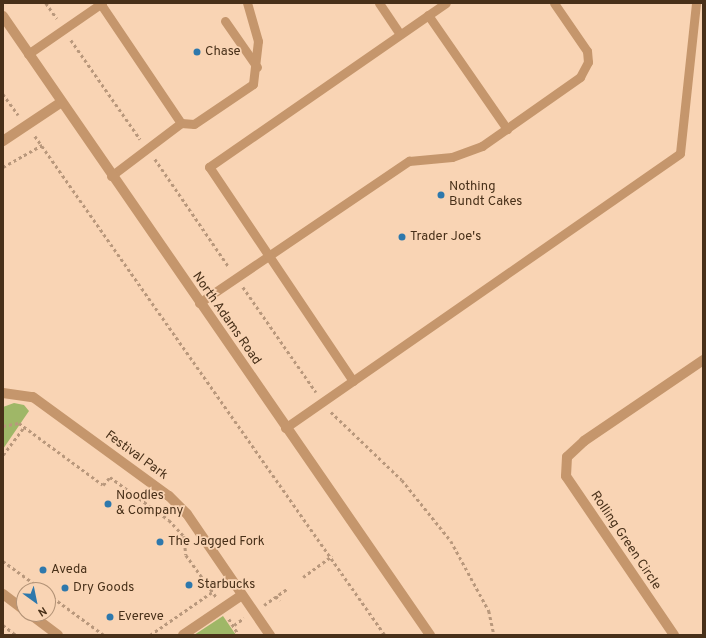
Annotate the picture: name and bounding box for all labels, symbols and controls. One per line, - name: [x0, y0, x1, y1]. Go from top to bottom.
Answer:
- place label: Chase: [205, 44, 241, 60]
- marker: Chase: [192, 47, 202, 57]
- place label: Nothing Bundt Cakes: [449, 180, 522, 211]
- marker: Nothing Bundt Cakes: [436, 190, 446, 200]
- place label: Trader Joe's: [410, 229, 481, 245]
- marker: Trader Joe's: [397, 232, 407, 242]
- street label: North Adams Road: [188, 269, 264, 369]
- street label: Festival Park: [102, 428, 170, 484]
- place label: Noodles & Company: [116, 489, 183, 520]
- street label: Rolling Green Circle: [586, 489, 664, 593]
- marker: Noodles & Company: [103, 499, 113, 509]
- place label: The Jagged Fork: [168, 534, 265, 550]
- marker: The Jagged Fork: [155, 537, 165, 547]
- place label: Aveda: [51, 562, 87, 578]
- marker: Aveda: [38, 565, 48, 575]
- place label: Starbucks: [197, 577, 255, 593]
- place label: Dry Goods: [73, 580, 134, 596]
- marker: Starbucks: [184, 580, 194, 590]
- north arrow: [16, 582, 56, 622]
- marker: Dry Goods: [60, 583, 70, 593]
- text: N: [35, 603, 49, 619]
- place label: Evereve: [118, 609, 164, 625]
- marker: Evereve: [105, 612, 115, 622]

